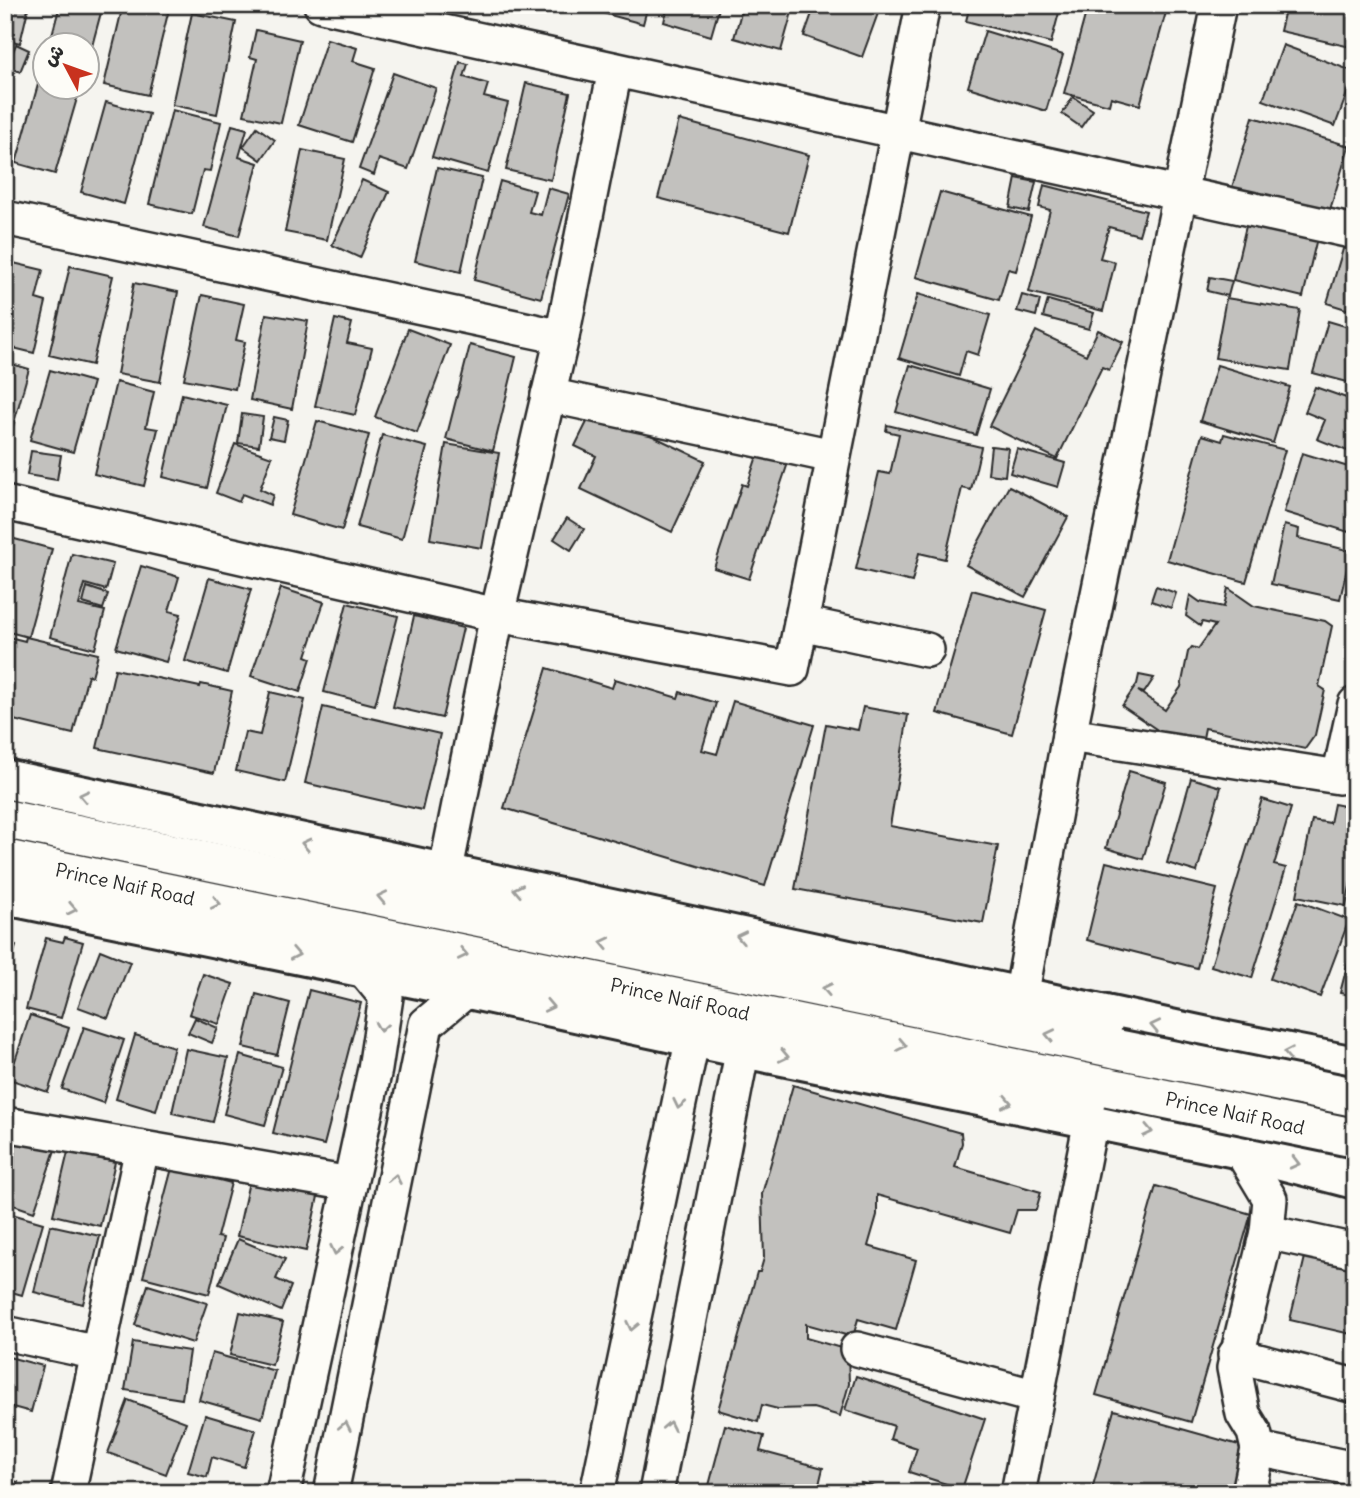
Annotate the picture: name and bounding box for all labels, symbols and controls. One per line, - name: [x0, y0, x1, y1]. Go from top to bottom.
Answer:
- north arrow: [32, 32, 102, 102]
- text: ش: [37, 39, 69, 71]
- one-way arrow: [78, 790, 90, 805]
- one-way arrow: [300, 838, 312, 853]
- street label: Prince Naif Road: [53, 858, 197, 910]
- one-way arrow: [512, 883, 524, 898]
- one-way arrow: [376, 890, 388, 905]
- one-way arrow: [210, 894, 222, 909]
- one-way arrow: [66, 900, 78, 915]
- one-way arrow: [735, 931, 747, 946]
- one-way arrow: [599, 936, 611, 951]
- one-way arrow: [457, 945, 469, 960]
- one-way arrow: [289, 946, 301, 961]
- street label: Prince Naif Road: [608, 973, 752, 1025]
- one-way arrow: [822, 982, 834, 997]
- one-way arrow: [543, 998, 555, 1012]
- one-way arrow: [1149, 1019, 1161, 1034]
- one-way arrow: [374, 1021, 389, 1033]
- one-way arrow: [1044, 1028, 1056, 1043]
- one-way arrow: [896, 1036, 908, 1051]
- one-way arrow: [1282, 1046, 1294, 1061]
- one-way arrow: [778, 1048, 790, 1063]
- street label: Prince Naif Road: [1163, 1087, 1307, 1139]
- one-way arrow: [1001, 1094, 1013, 1109]
- one-way arrow: [672, 1098, 687, 1110]
- one-way arrow: [1142, 1123, 1154, 1138]
- one-way arrow: [1289, 1155, 1301, 1169]
- one-way arrow: [386, 1173, 401, 1185]
- one-way arrow: [329, 1244, 344, 1256]
- one-way arrow: [625, 1320, 640, 1332]
- one-way arrow: [337, 1420, 352, 1432]
- one-way arrow: [660, 1420, 675, 1432]

